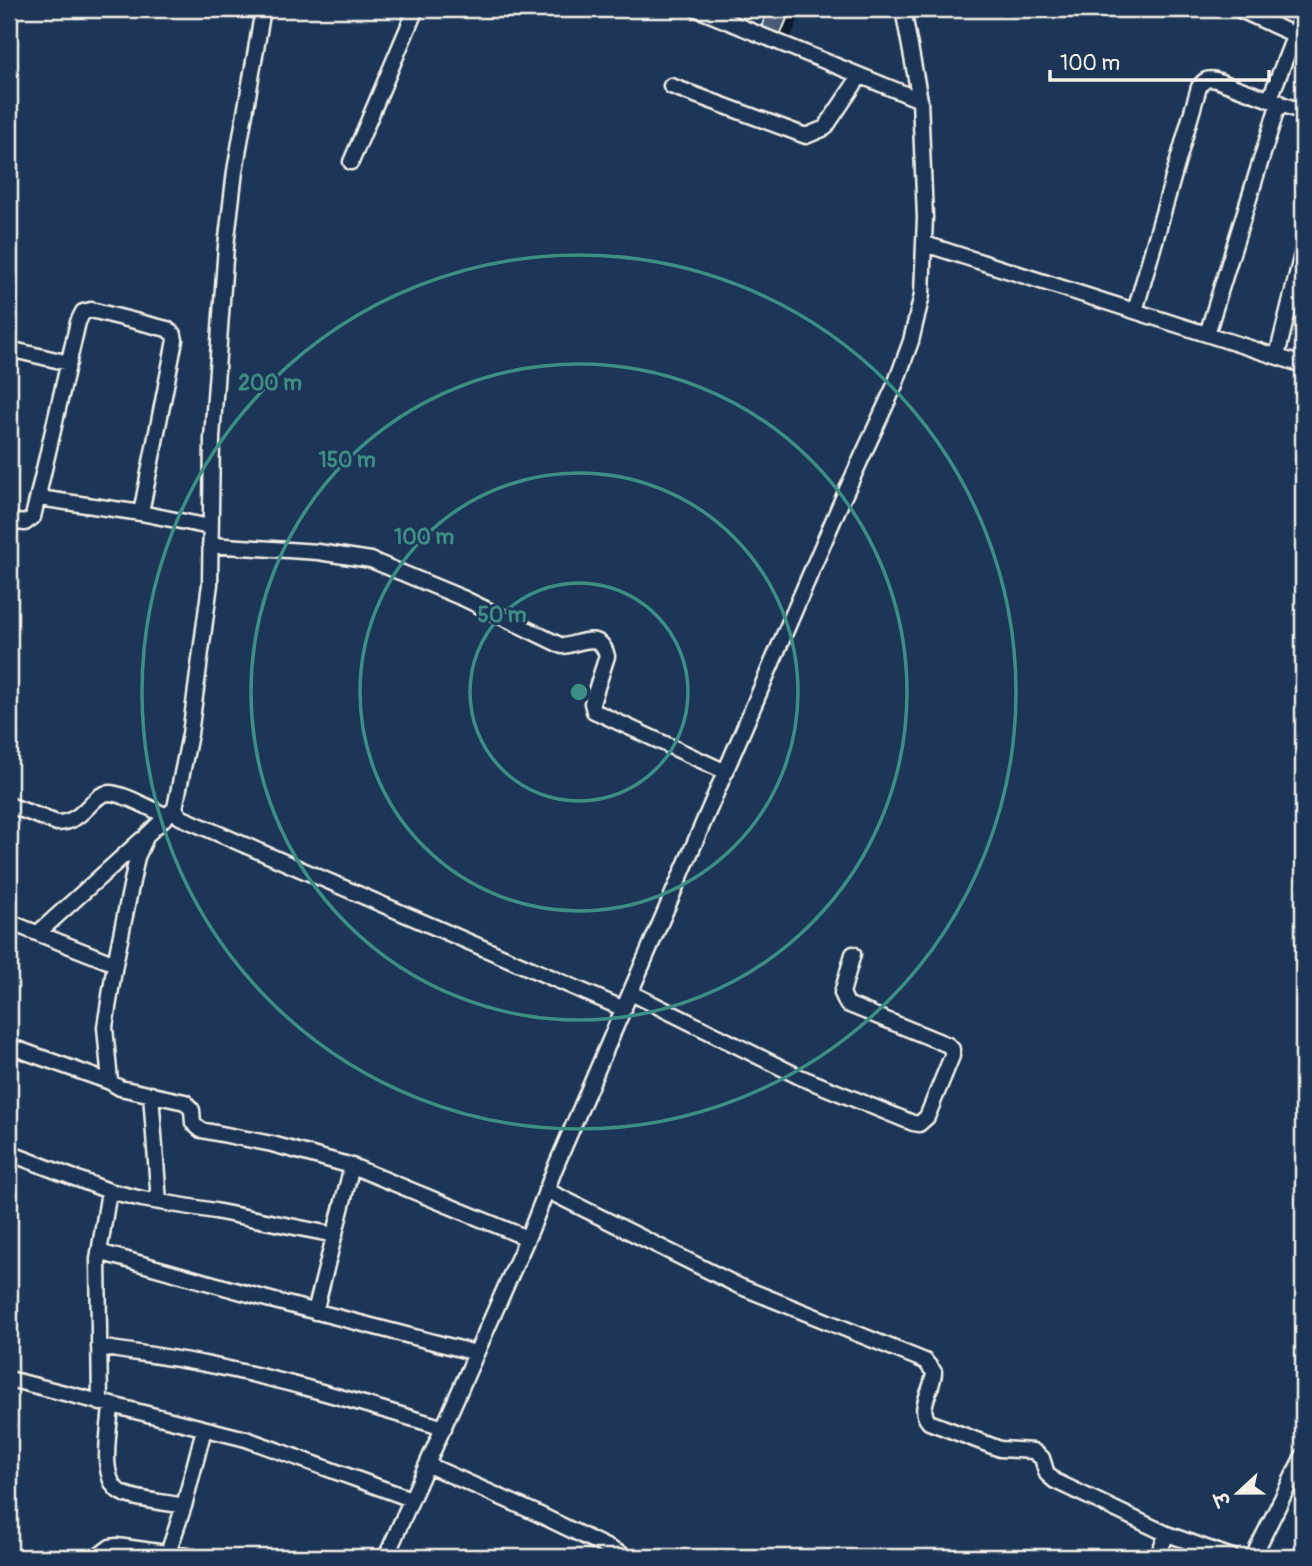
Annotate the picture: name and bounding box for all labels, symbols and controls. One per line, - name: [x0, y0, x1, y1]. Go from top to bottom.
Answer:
- scale bar: [1050, 38, 1268, 82]
- text: 100 m: [1060, 50, 1120, 77]
- text: 200 m: [238, 370, 302, 397]
- text: 150 m: [318, 447, 376, 474]
- text: 100 m: [394, 524, 454, 551]
- text: 50 m: [478, 602, 527, 629]
- centre of rings: [567, 680, 591, 704]
- north arrow: [1204, 1458, 1274, 1528]
- text: उ: [1209, 1486, 1237, 1511]

